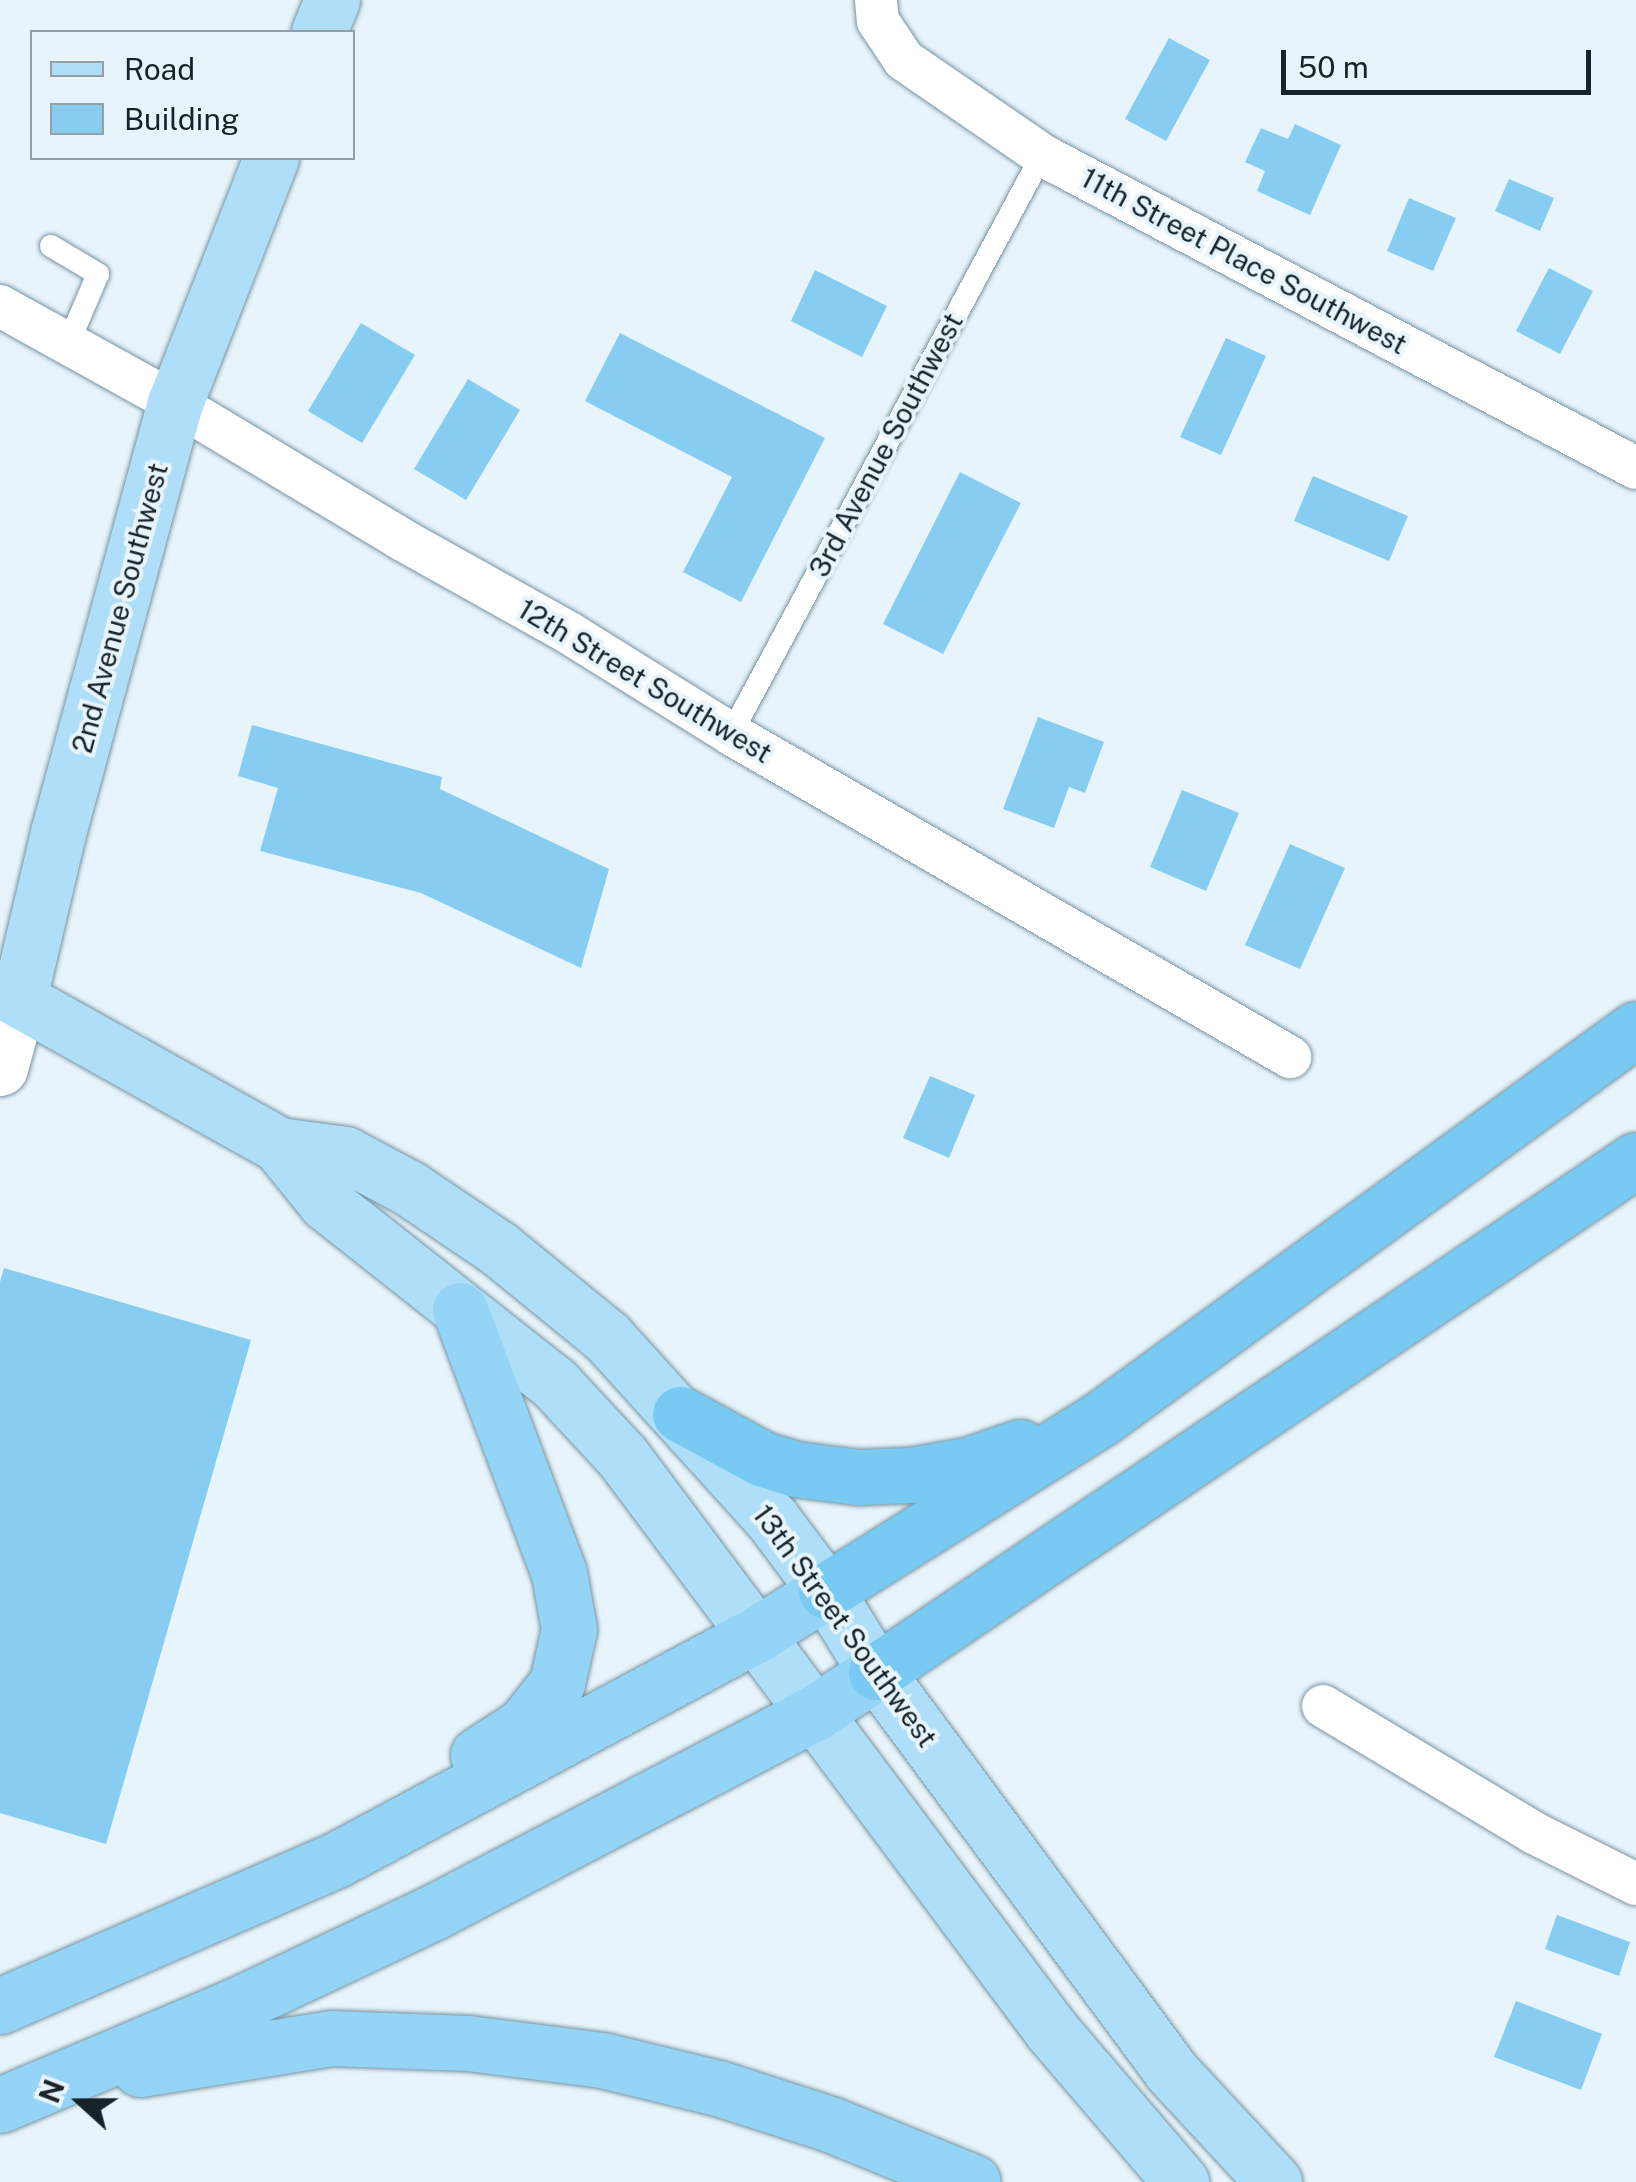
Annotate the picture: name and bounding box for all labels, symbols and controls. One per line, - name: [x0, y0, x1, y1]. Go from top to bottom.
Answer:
- legend: [30, 30, 355, 160]
- scale bar: [1286, 30, 1596, 92]
- text: 50 m: [1298, 49, 1369, 85]
- text: Road: [124, 51, 195, 87]
- text: Building: [124, 101, 239, 137]
- street label: 11th Street Place Southwest: [1075, 161, 1413, 361]
- street label: 3rd Avenue Southwest: [802, 307, 970, 583]
- street label: 2nd Avenue Southwest: [65, 459, 175, 757]
- street label: 12th Street Southwest: [512, 592, 778, 770]
- street label: 13th Street Southwest: [746, 1498, 944, 1754]
- north arrow: [30, 2052, 130, 2152]
- text: N: [32, 2075, 71, 2107]

